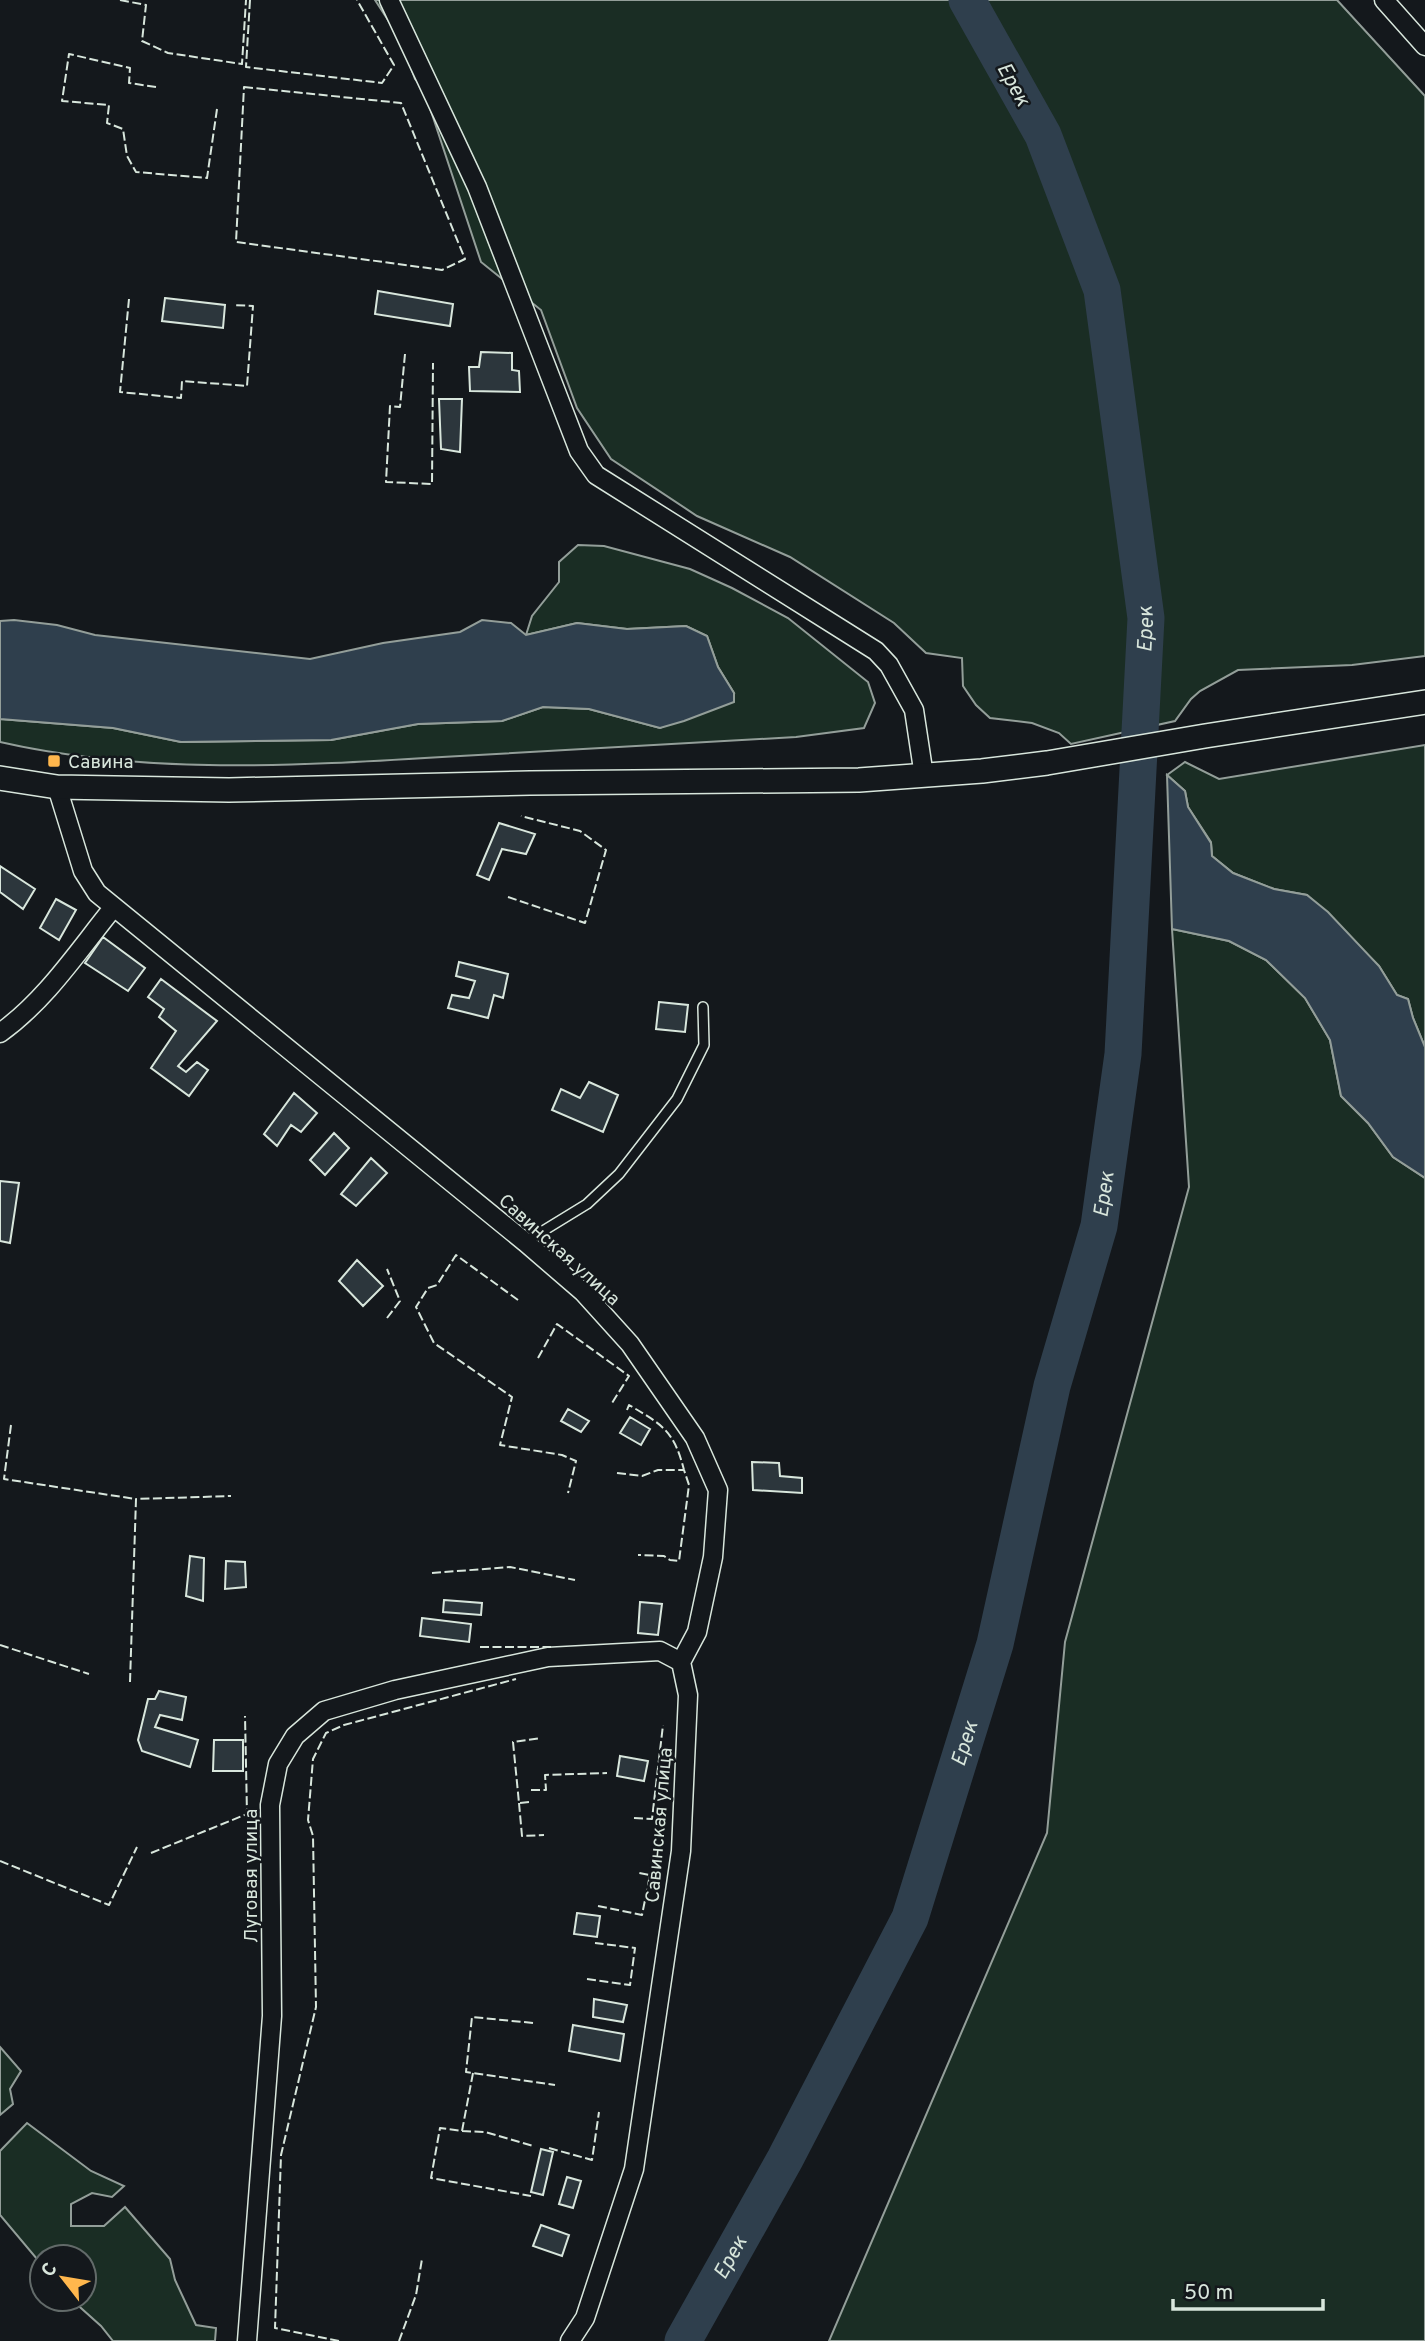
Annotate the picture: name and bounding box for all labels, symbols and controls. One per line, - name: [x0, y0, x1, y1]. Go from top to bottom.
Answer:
- water label: Ерек: [990, 58, 1036, 112]
- water label: Ерек: [1132, 603, 1161, 653]
- place label: Савина: [68, 751, 134, 775]
- marker: Савина: [46, 753, 62, 769]
- water label: Ерек: [1088, 1169, 1122, 1219]
- street label: Савинская улица: [493, 1189, 625, 1312]
- water label: Ерек: [946, 1717, 986, 1770]
- street label: Савинская улица: [641, 1746, 679, 1904]
- street label: Луговая улица: [240, 1809, 264, 1943]
- water label: Ерек: [708, 2230, 755, 2285]
- north arrow: [28, 2243, 98, 2313]
- text: С: [37, 2259, 64, 2282]
- scale bar: [1173, 2268, 1324, 2312]
- text: 50 m: [1184, 2280, 1233, 2307]

